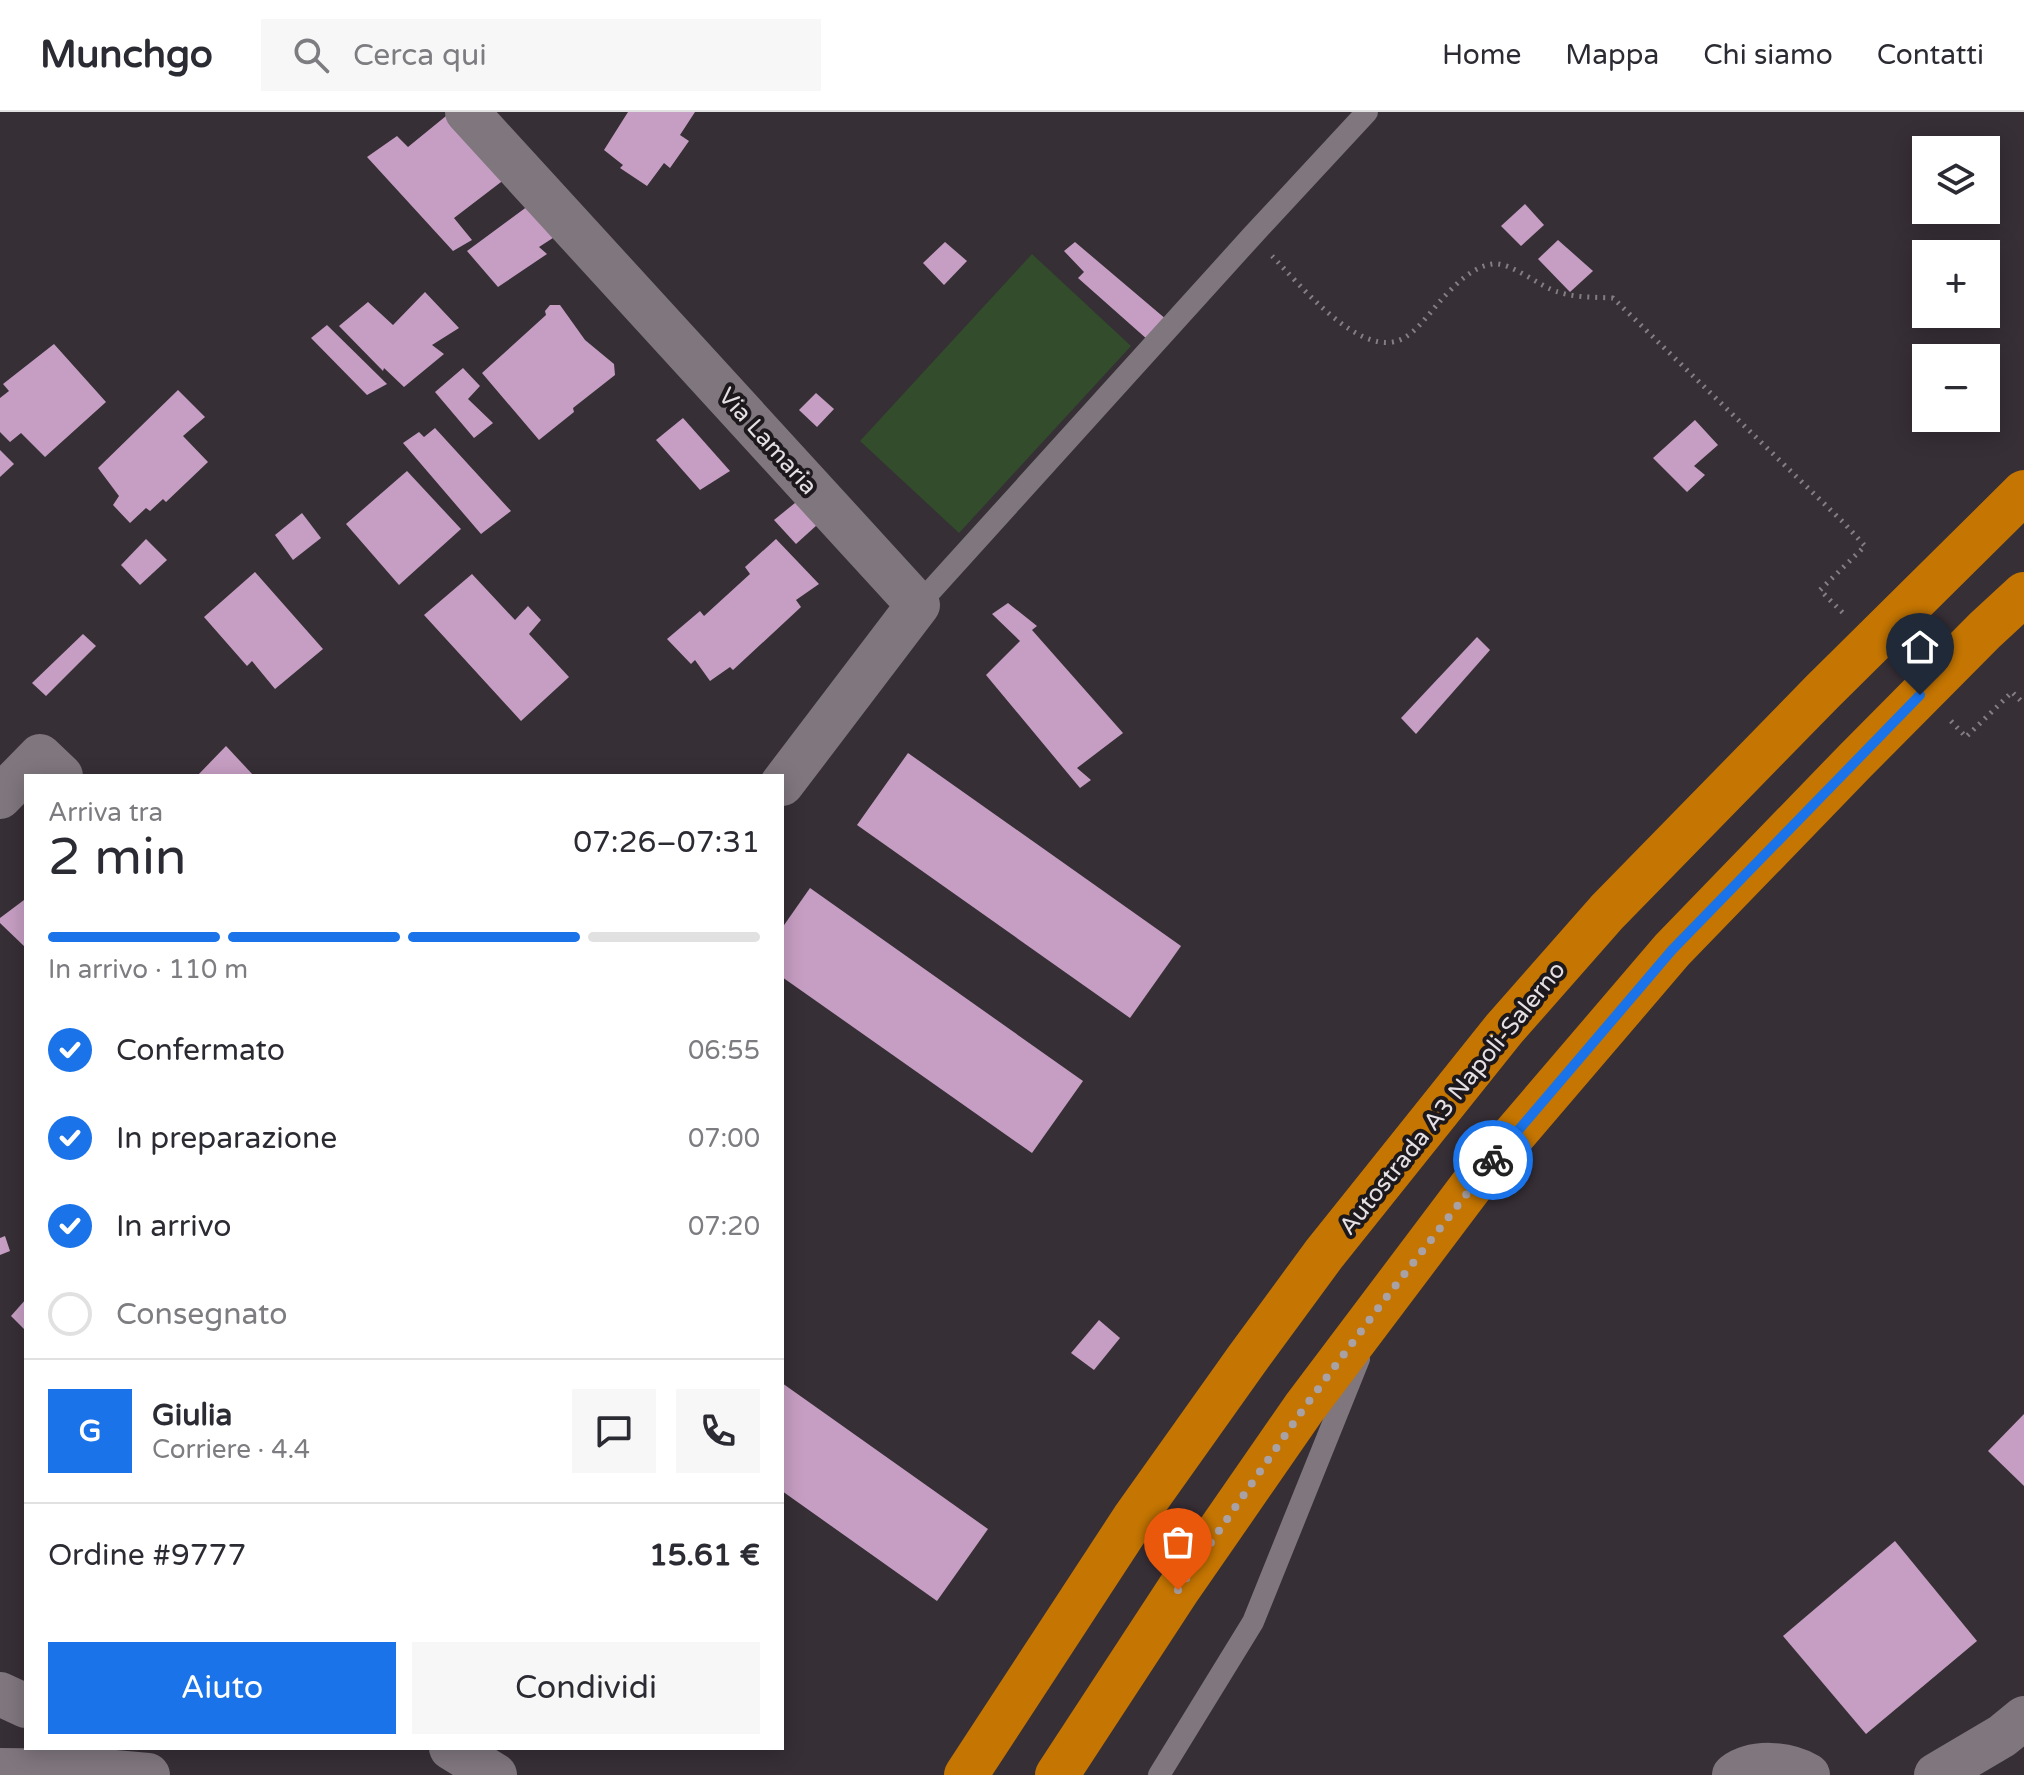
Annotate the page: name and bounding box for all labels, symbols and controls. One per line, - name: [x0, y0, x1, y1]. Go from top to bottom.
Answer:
- search box: [261, 19, 821, 91]
- text: Munchgo: [40, 32, 213, 78]
- icon: search: [289, 33, 333, 77]
- text: Cerca qui: [353, 37, 487, 74]
- text: Home: [1442, 38, 1521, 72]
- text: Mappa: [1565, 38, 1659, 72]
- text: Chi siamo: [1703, 38, 1833, 72]
- text: Contatti: [1877, 38, 1984, 72]
- map controls: [1912, 136, 2000, 432]
- button: layers: [1912, 136, 2000, 224]
- button: +: [1912, 240, 2000, 328]
- button: −: [1912, 344, 2000, 432]
- street label: Via Lamaria: [712, 382, 823, 501]
- pin: [1886, 613, 1954, 695]
- icon: home: [1898, 625, 1942, 669]
- text: Arriva tra: [48, 797, 163, 828]
- text: 07:26–07:31: [573, 824, 760, 861]
- text: 2 min: [48, 826, 187, 889]
- text: In arrivo · 110 m: [48, 954, 248, 985]
- street label: Autostrada A3 Napoli-Salerno: [1333, 956, 1572, 1241]
- icon: check: [48, 1028, 92, 1072]
- text: Confermato: [116, 1032, 285, 1069]
- text: 06:55: [688, 1035, 760, 1066]
- icon: check: [48, 1116, 92, 1160]
- text: In preparazione: [116, 1120, 337, 1157]
- courier: [1453, 1120, 1533, 1200]
- text: 07:00: [688, 1123, 760, 1154]
- icon: bike: [1471, 1138, 1515, 1182]
- icon: check: [48, 1204, 92, 1248]
- text: In arrivo: [116, 1208, 232, 1245]
- text: 07:20: [688, 1211, 760, 1242]
- text: Consegnato: [116, 1296, 287, 1333]
- button: chat: [572, 1389, 656, 1473]
- button: phone: [676, 1389, 760, 1473]
- text: Giulia: [152, 1397, 232, 1434]
- text: G: [79, 1413, 101, 1450]
- text: Corriere · 4.4: [152, 1434, 310, 1465]
- pin: [1144, 1508, 1212, 1590]
- icon: bag: [1156, 1520, 1200, 1564]
- text: Ordine #9777: [48, 1537, 246, 1574]
- text: 15.61 €: [649, 1537, 760, 1574]
- button: Aiuto: [48, 1642, 396, 1734]
- button: Condividi: [412, 1642, 760, 1734]

